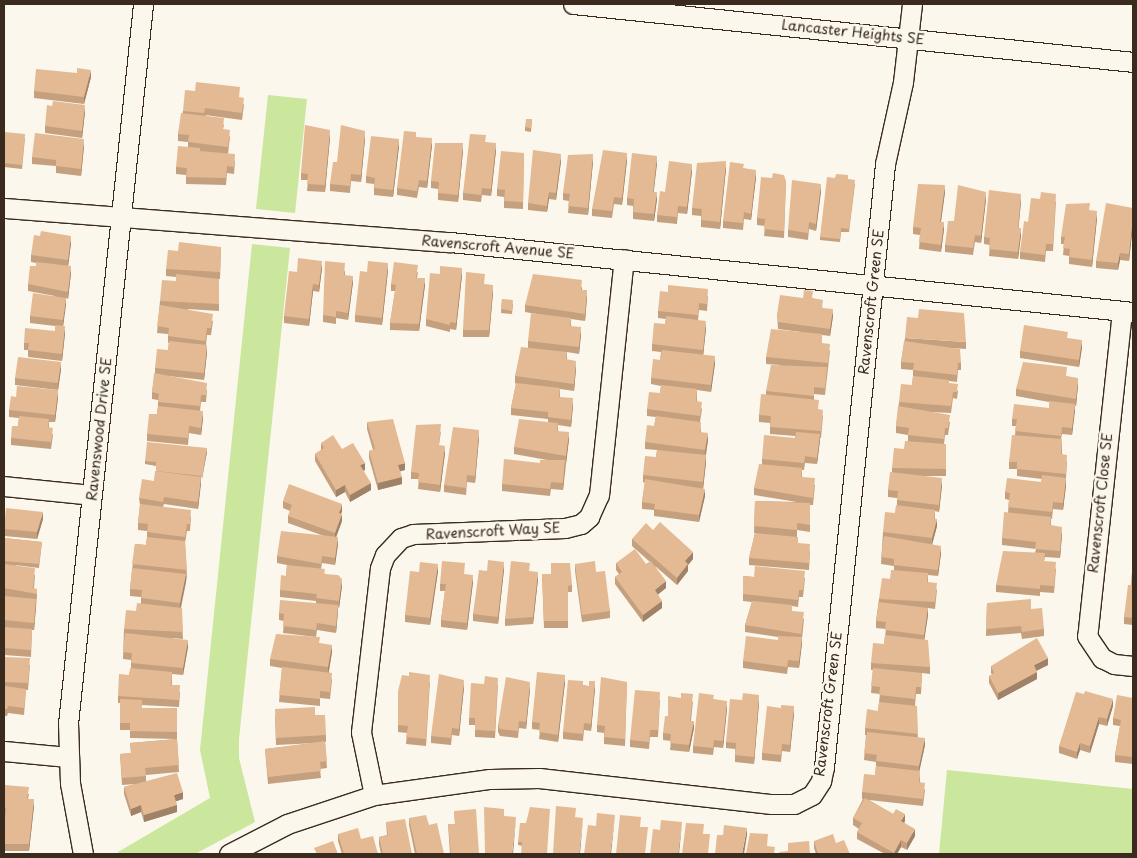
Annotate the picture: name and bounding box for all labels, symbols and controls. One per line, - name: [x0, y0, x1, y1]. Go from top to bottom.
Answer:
- street label: Lancaster Heights SE: [781, 16, 925, 48]
- street label: Ravenscroft Green SE: [855, 227, 887, 377]
- street label: Ravenscroft Avenue SE: [421, 232, 575, 262]
- street label: Ravenswood Drive SE: [83, 356, 115, 502]
- street label: Ravenscroft Close SE: [1084, 431, 1116, 575]
- street label: Ravenscroft Way SE: [425, 519, 561, 543]
- street label: Ravenscroft Green SE: [811, 629, 845, 779]

